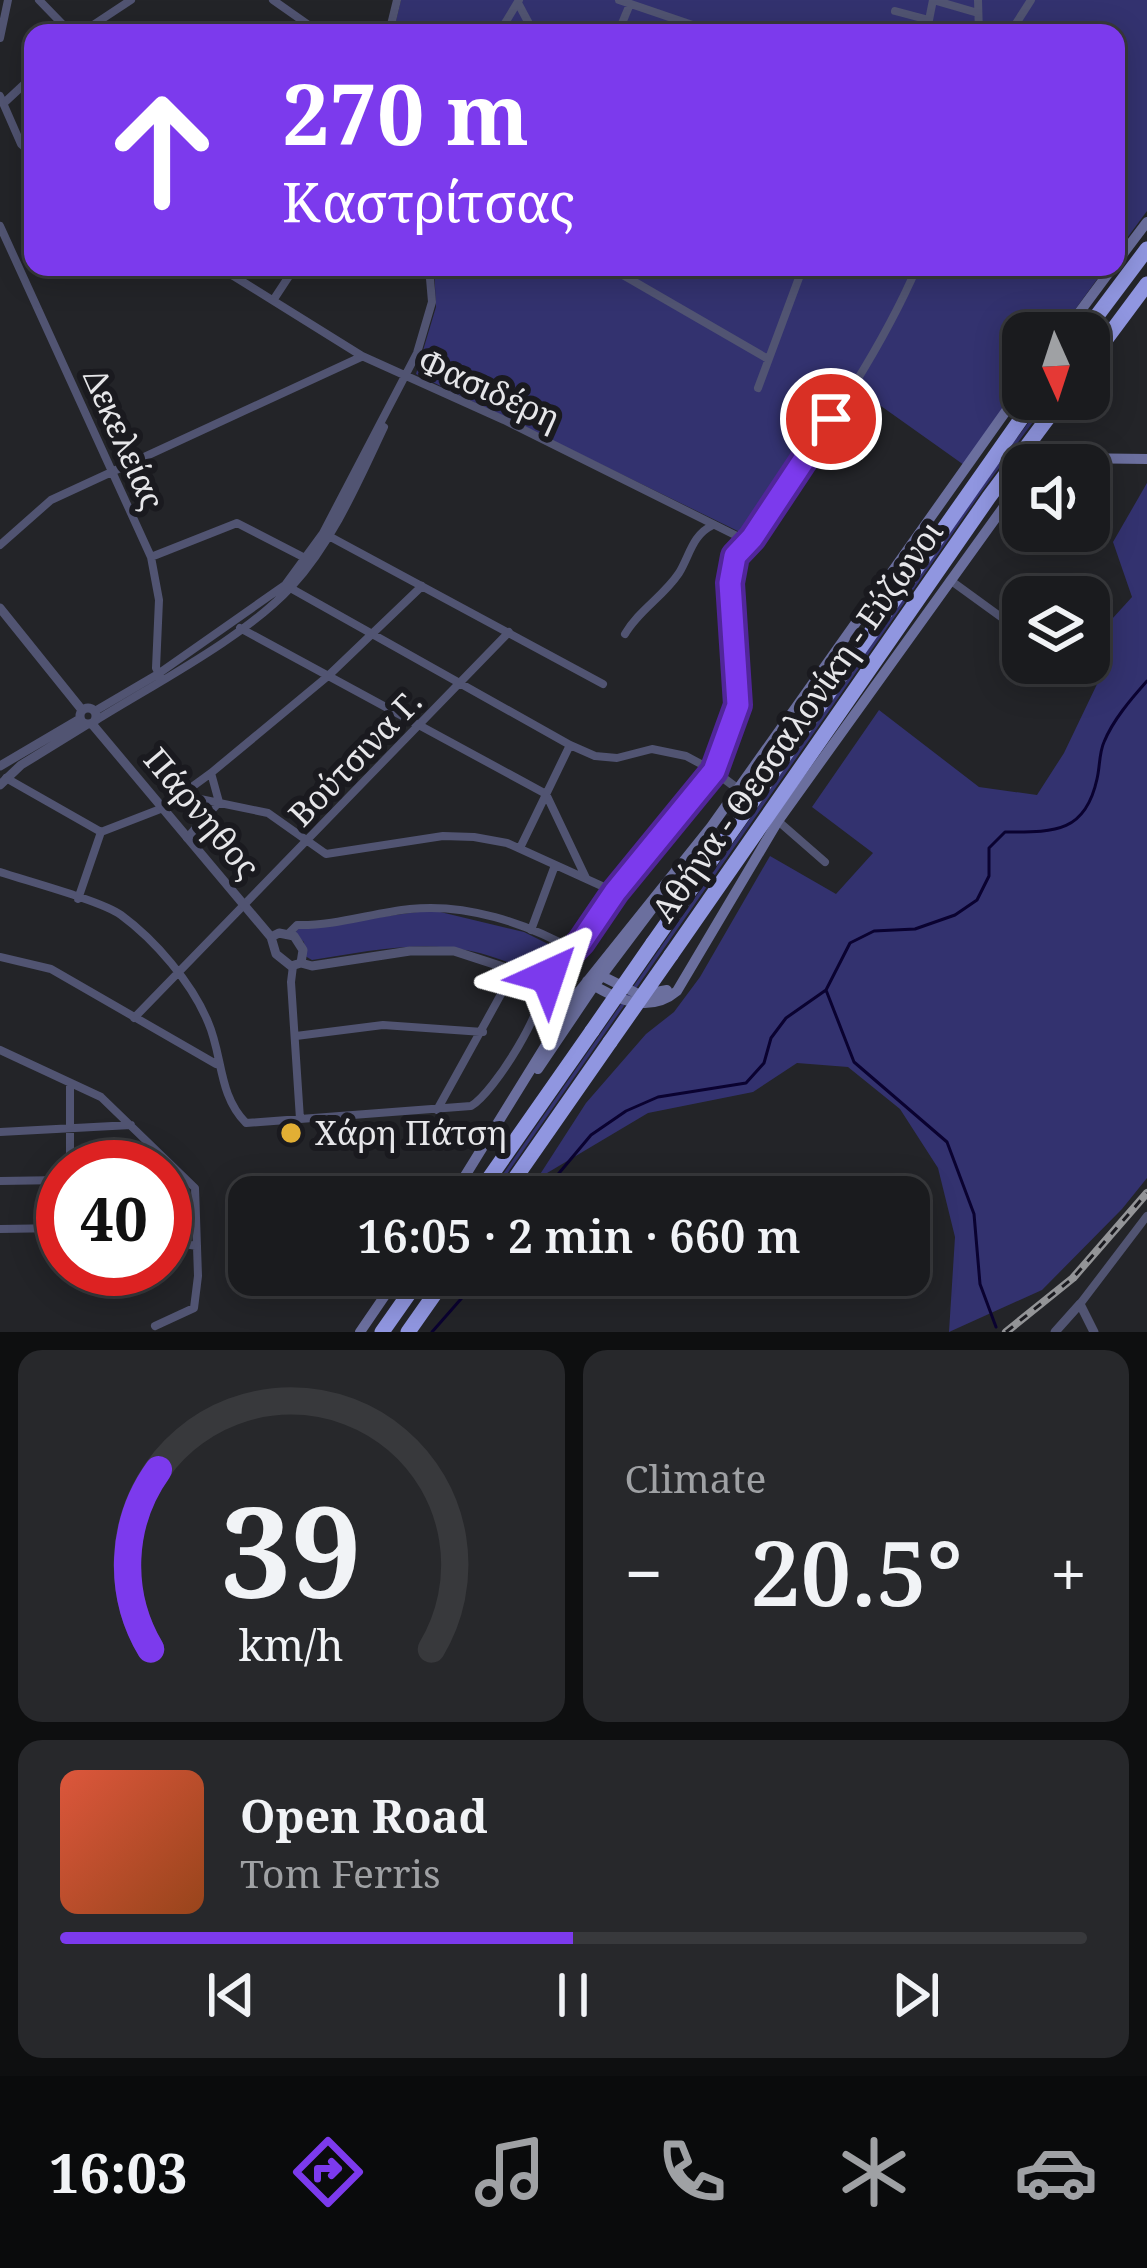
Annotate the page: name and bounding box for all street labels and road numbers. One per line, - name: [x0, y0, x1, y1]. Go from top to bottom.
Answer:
- street label: Φασιδέρη: [411, 337, 567, 440]
- street label: Δεκελείας: [73, 361, 175, 516]
- street label: Αθήνα - Θεσσαλονίκη - Εύζωνοι: [641, 511, 953, 930]
- street label: Βούτσινα Γ.: [278, 680, 431, 836]
- street label: Πάρνηθος: [134, 738, 270, 888]

